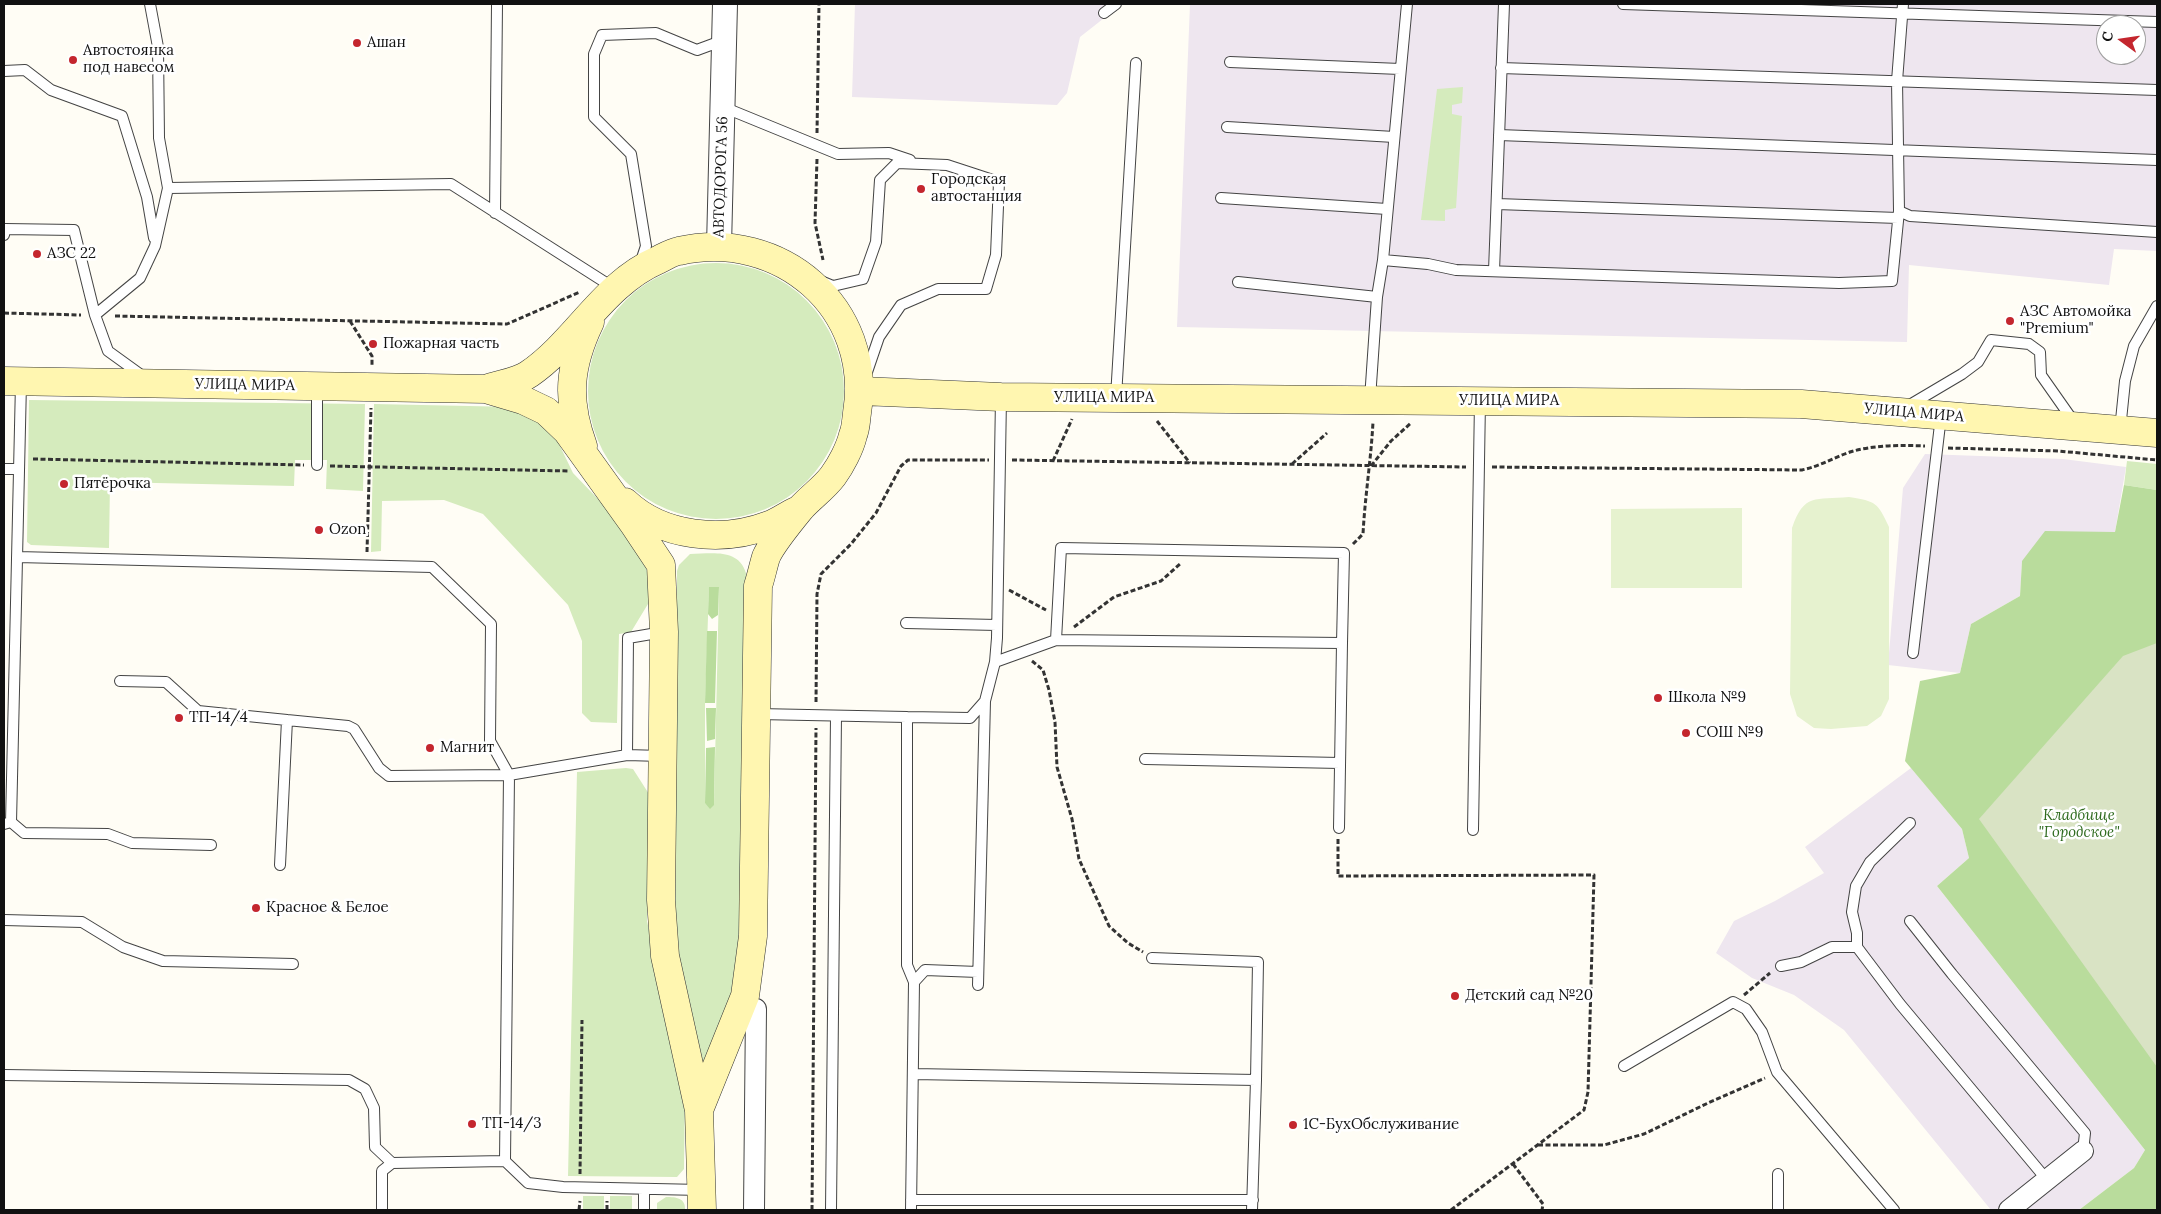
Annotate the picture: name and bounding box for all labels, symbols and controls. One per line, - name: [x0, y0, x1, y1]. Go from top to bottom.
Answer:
- north arrow: [2096, 15, 2146, 65]
- text: С: [2098, 30, 2117, 43]
- place label: Ашан: [367, 34, 406, 52]
- marker: Ашан: [351, 37, 363, 49]
- place label: Автостоянка под навесом: [83, 42, 174, 77]
- marker: Автостоянка под навесом: [67, 54, 79, 66]
- street label: АВТОДОРОГА 56: [710, 116, 732, 238]
- place label: Городская автостанция: [931, 171, 1022, 206]
- marker: Городская автостанция: [915, 183, 927, 195]
- place label: АЗС 22: [47, 245, 96, 263]
- marker: АЗС 22: [31, 248, 43, 260]
- place label: АЗС Автомойка "Premium": [2020, 303, 2131, 338]
- marker: АЗС Автомойка "Premium": [2004, 315, 2016, 327]
- place label: Пожарная часть: [383, 335, 499, 353]
- marker: Пожарная часть: [367, 338, 379, 350]
- street label: УЛИЦА МИРА: [195, 375, 295, 395]
- street label: УЛИЦА МИРА: [1054, 389, 1154, 407]
- street label: УЛИЦА МИРА: [1459, 392, 1559, 410]
- street label: УЛИЦА МИРА: [1863, 400, 1965, 426]
- place label: Пятёрочка: [74, 475, 151, 493]
- marker: Пятёрочка: [58, 478, 70, 490]
- place label: Ozon: [329, 521, 366, 539]
- marker: Ozon: [313, 524, 325, 536]
- place label: Школа №9: [1668, 689, 1746, 707]
- marker: Школа №9: [1652, 692, 1664, 704]
- place label: ТП-14/4: [189, 709, 248, 727]
- marker: ТП-14/4: [173, 712, 185, 724]
- place label: СОШ №9: [1696, 724, 1763, 742]
- marker: СОШ №9: [1680, 727, 1692, 739]
- place label: Магнит: [440, 739, 494, 757]
- marker: Магнит: [424, 742, 436, 754]
- park label: Кладбище "Городское": [2038, 807, 2120, 842]
- place label: Красное & Белое: [266, 899, 389, 917]
- marker: Красное & Белое: [250, 902, 262, 914]
- place label: Детский сад №20: [1465, 987, 1593, 1005]
- marker: Детский сад №20: [1449, 990, 1461, 1002]
- place label: ТП-14/3: [482, 1115, 542, 1133]
- place label: 1С-БухОбслуживание: [1303, 1116, 1459, 1134]
- marker: ТП-14/3: [466, 1118, 478, 1130]
- marker: 1С-БухОбслуживание: [1287, 1119, 1299, 1131]

